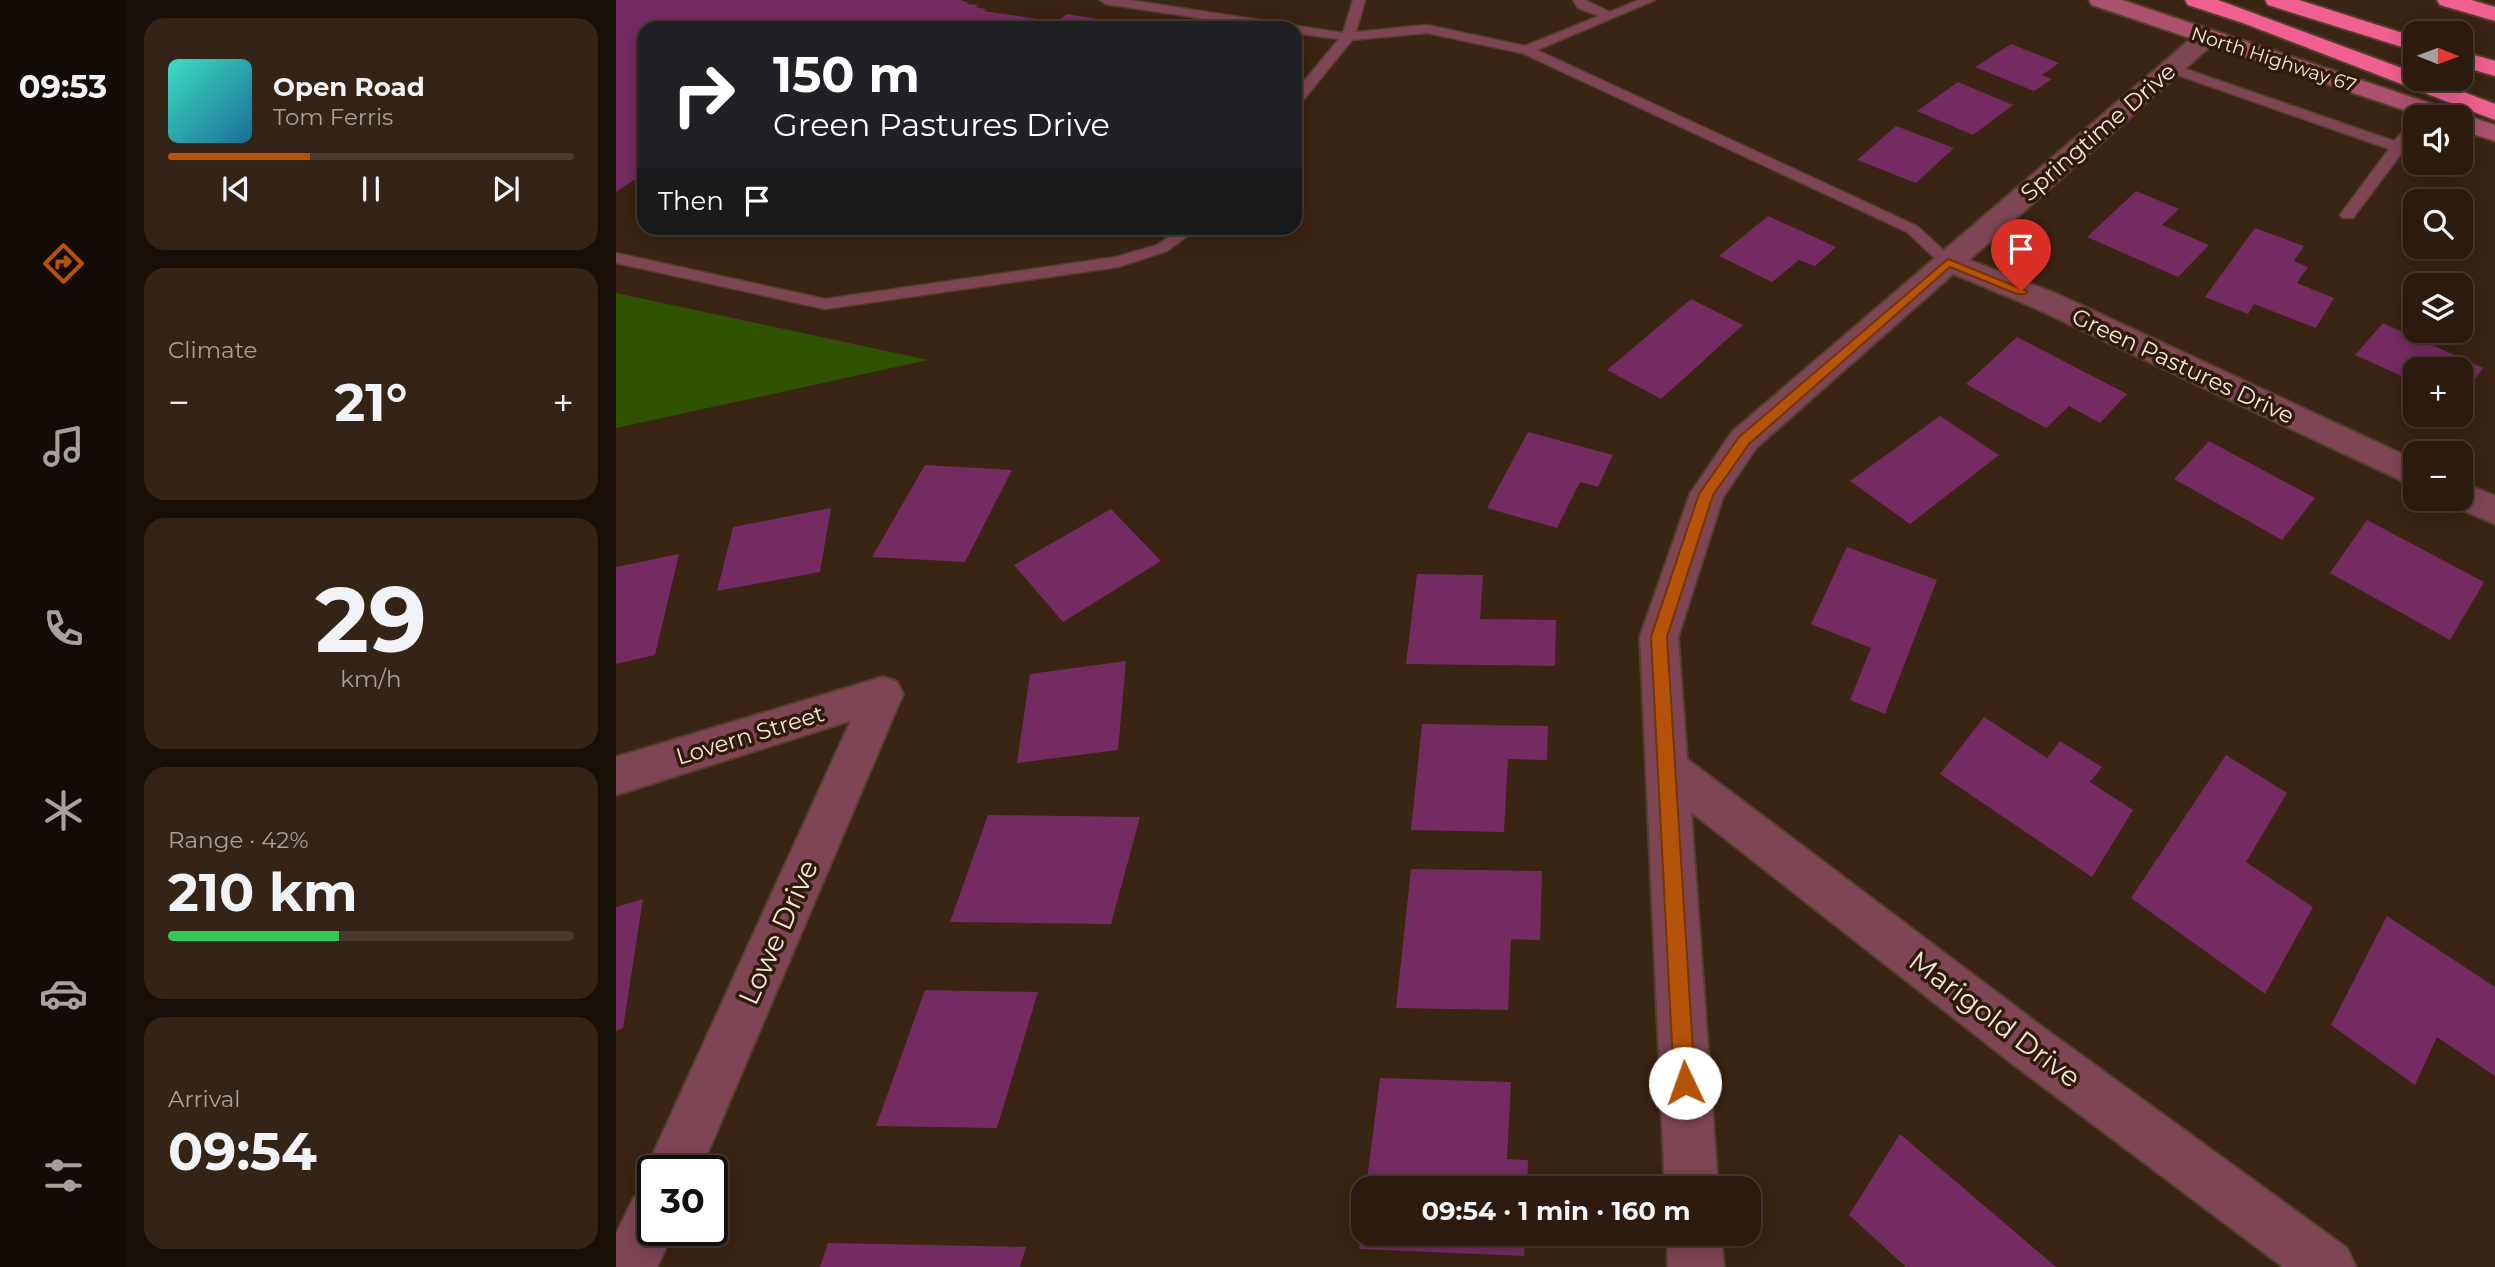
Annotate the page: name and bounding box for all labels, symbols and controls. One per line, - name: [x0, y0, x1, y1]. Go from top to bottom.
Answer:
- north arrow: [2403, 21, 2473, 91]
- map controls: [2403, 21, 2473, 511]
- street label: North Highway 67: [2188, 22, 2359, 97]
- text: 150 m: [773, 45, 920, 104]
- icon: right: [658, 49, 749, 140]
- street label: Springtime Drive: [2015, 57, 2181, 207]
- text: 09:53: [19, 67, 107, 106]
- text: Open Road: [273, 71, 425, 103]
- text: Tom Ferris: [273, 103, 393, 131]
- text: Green Pastures Drive: [773, 105, 1110, 144]
- button: sound: [2403, 105, 2473, 175]
- icon: previous: [217, 170, 255, 208]
- icon: pause: [352, 170, 390, 208]
- icon: next: [487, 170, 525, 208]
- icon: arrive: [738, 182, 776, 220]
- text: Then: [658, 185, 724, 217]
- button: search: [2403, 189, 2473, 259]
- pin: [1991, 219, 2051, 291]
- icon: arrive: [2002, 230, 2040, 268]
- icon: directions: [39, 239, 88, 288]
- button: layers: [2403, 273, 2473, 343]
- street label: Green Pastures Drive: [2067, 302, 2299, 430]
- text: Climate: [168, 336, 257, 364]
- button: +: [2403, 357, 2473, 427]
- text: 21°: [335, 371, 407, 434]
- text: −: [168, 379, 190, 426]
- text: +: [552, 379, 574, 426]
- icon: music: [39, 422, 88, 471]
- button: −: [2403, 441, 2473, 511]
- text: 29: [315, 564, 427, 675]
- icon: phone: [39, 604, 88, 653]
- text: km/h: [340, 665, 402, 693]
- street label: Lovern Street: [672, 699, 828, 771]
- icon: climate: [39, 786, 88, 835]
- text: Range · 42%: [168, 826, 309, 854]
- street label: Lowe Drive: [731, 854, 825, 1010]
- text: 210 km: [168, 861, 358, 924]
- street label: Marigold Drive: [1903, 944, 2087, 1094]
- icon: car: [39, 969, 88, 1018]
- position arrow: [1648, 1046, 1722, 1120]
- text: Arrival: [168, 1085, 241, 1113]
- text: 09:54: [168, 1120, 317, 1183]
- icon: filters: [39, 1151, 88, 1200]
- speed limit sign: 30: [637, 1155, 728, 1246]
- text: 09:54 · 1 min · 160 m: [1421, 1195, 1691, 1227]

